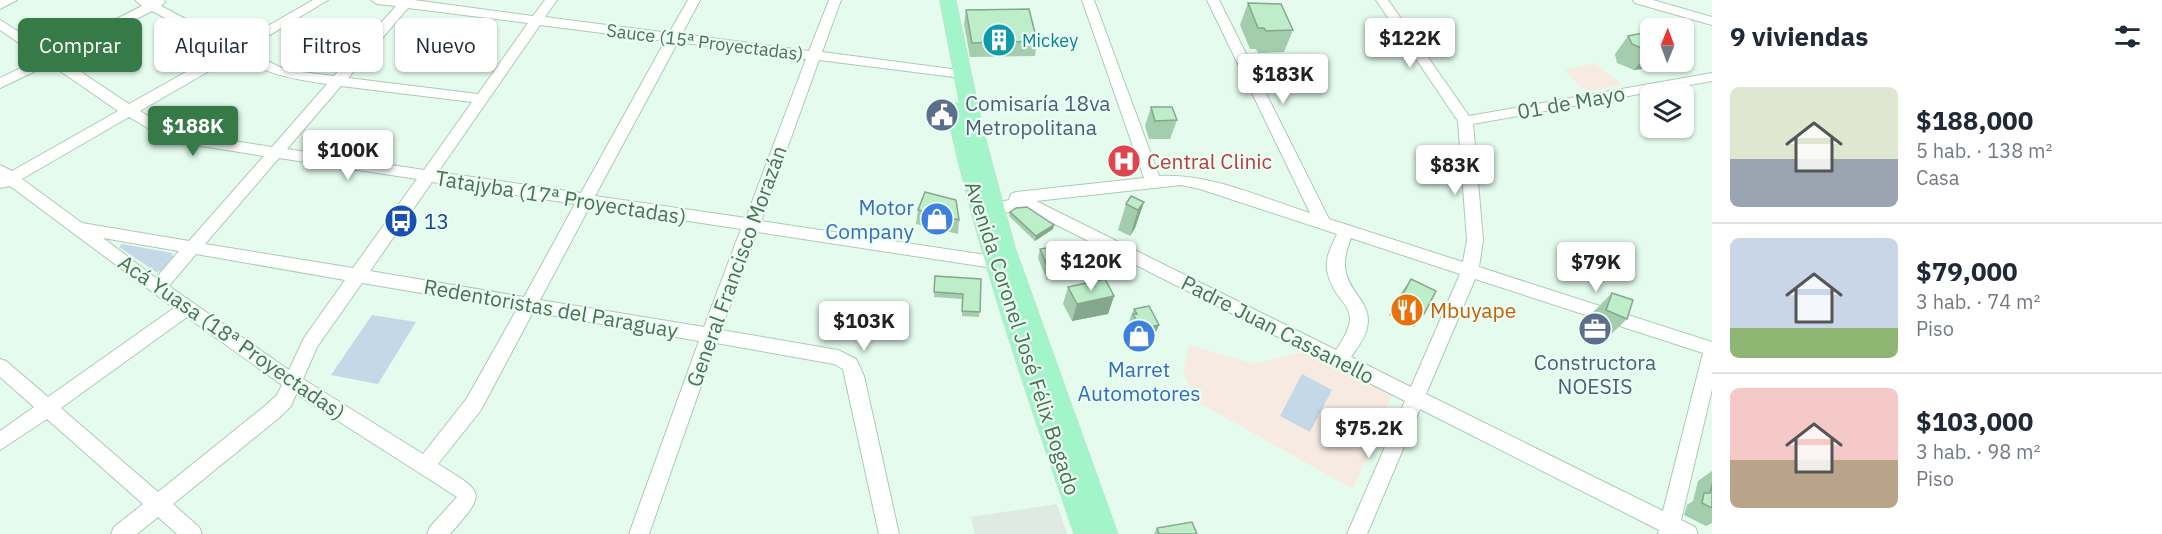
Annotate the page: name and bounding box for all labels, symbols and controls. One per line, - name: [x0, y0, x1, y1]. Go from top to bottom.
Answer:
- chip: Comprar: [18, 18, 142, 72]
- chip: Alquilar: [154, 18, 269, 72]
- chip: Filtros: [281, 18, 383, 72]
- chip: Nuevo: [395, 18, 497, 72]
- pin: $122K: [1368, 18, 1452, 69]
- north arrow: [1640, 18, 1694, 72]
- map controls: [1640, 18, 1694, 138]
- street label: Sauce (15ª Proyectadas): [605, 19, 805, 65]
- text: 9 viviendas: [1730, 19, 1868, 53]
- icon: filters: [2111, 20, 2144, 53]
- building icon: Mickey: [981, 22, 1017, 58]
- text: $122K: [1379, 24, 1441, 51]
- place label: Mickey: [1022, 29, 1078, 52]
- pin: $183K: [1241, 54, 1325, 105]
- text: $183K: [1252, 60, 1314, 87]
- street label: 01 de Mayo: [1515, 79, 1627, 125]
- button: layers: [1640, 84, 1694, 138]
- place label: Comisaría 18va Metropolitana: [965, 89, 1111, 141]
- public building icon: Comisaría 18va Metropolitana: [924, 97, 960, 133]
- text: $188,000: [1916, 103, 2033, 137]
- pin: $188K: [151, 106, 235, 157]
- icon: home: [1778, 111, 1850, 183]
- text: $188K: [162, 112, 224, 139]
- pin: $100K: [306, 130, 390, 181]
- text: $100K: [317, 136, 379, 163]
- text: 5 hab. · 138 m²: [1916, 137, 2052, 164]
- street label: General Francisco Morazán: [679, 141, 793, 391]
- hospital icon: Central Clinic: [1106, 143, 1142, 179]
- pin: $83K: [1419, 145, 1491, 196]
- place label: Central Clinic: [1147, 147, 1272, 175]
- text: $83K: [1430, 151, 1480, 178]
- street label: Tatajyba (17ª Proyectadas): [434, 163, 688, 231]
- text: Casa: [1916, 164, 1960, 191]
- street label: Avenida Coronel José Félix Bogado: [959, 177, 1087, 499]
- place label: Motor Company: [825, 193, 915, 245]
- shop icon: Motor Company: [919, 201, 955, 237]
- bus stop icon: 13: [383, 203, 419, 239]
- place label: 13: [424, 207, 449, 235]
- pin: $120K: [1049, 241, 1133, 292]
- pin: $79K: [1560, 242, 1632, 293]
- text: $120K: [1060, 247, 1122, 274]
- street label: Acá Yuasa (18ª Proyectadas): [113, 248, 351, 426]
- text: $79K: [1571, 248, 1621, 275]
- text: $79,000: [1916, 254, 2018, 288]
- icon: home: [1778, 262, 1850, 334]
- street label: Padre Juan Cassanello: [1177, 268, 1379, 390]
- street label: Redentoristas del Paraguay: [422, 272, 681, 344]
- text: 3 hab. · 74 m²: [1916, 288, 2040, 315]
- restaurant icon: Mbuyape: [1389, 292, 1425, 328]
- place label: Mbuyape: [1430, 296, 1516, 324]
- pin: $103K: [822, 301, 906, 352]
- text: $103K: [833, 307, 895, 334]
- office icon: Constructora NOESIS: [1577, 311, 1613, 347]
- text: Piso: [1916, 315, 1954, 342]
- shop icon: Marret Automotores: [1121, 318, 1157, 354]
- place label: Constructora NOESIS: [1534, 348, 1656, 400]
- place label: Marret Automotores: [1078, 355, 1200, 407]
- text: $103,000: [1916, 404, 2033, 438]
- pin: $75.2K: [1320, 408, 1418, 459]
- icon: home: [1778, 412, 1850, 484]
- text: $75.2K: [1335, 414, 1403, 441]
- text: 3 hab. · 98 m²: [1916, 438, 2040, 465]
- text: Piso: [1916, 465, 1954, 492]

